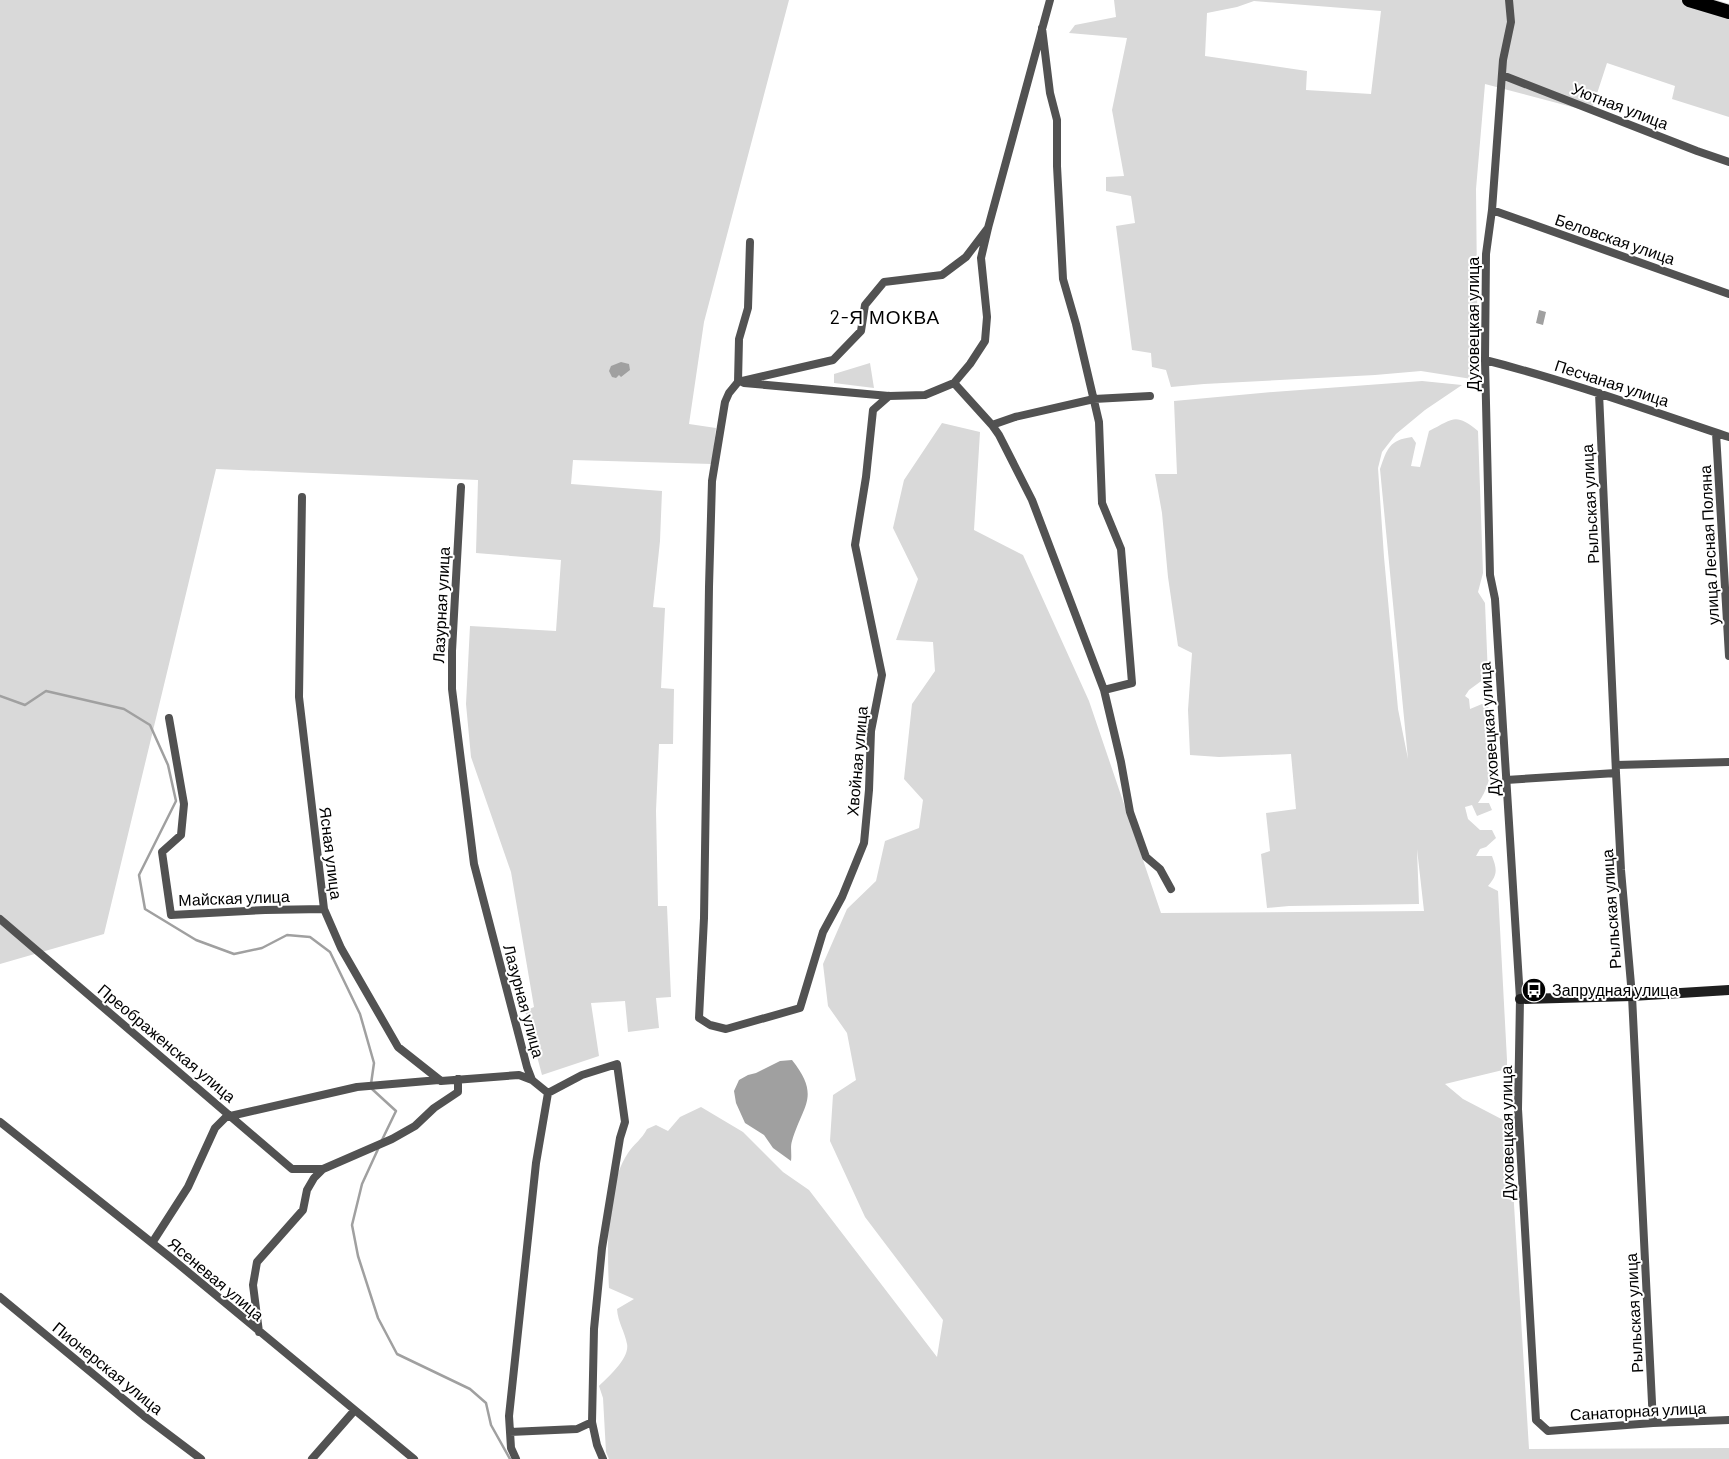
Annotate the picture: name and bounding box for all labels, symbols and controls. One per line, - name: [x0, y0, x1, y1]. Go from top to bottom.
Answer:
- street label: Уютная улица: [1569, 78, 1671, 133]
- street label: Беловская улица: [1553, 209, 1678, 268]
- street label: Духовецкая улица: [1463, 257, 1482, 391]
- district label: 2-Я МОКВА: [830, 305, 940, 328]
- street label: Песчаная улица: [1553, 355, 1672, 410]
- street label: Рыльская улица: [1577, 444, 1602, 564]
- street label: улица Лесная Поляна: [1695, 465, 1722, 625]
- street label: Лазурная улица: [428, 546, 453, 664]
- street label: Духовецкая улица: [1474, 661, 1503, 797]
- street label: Хвойная улица: [842, 705, 871, 817]
- street label: Ясная улица: [316, 806, 347, 900]
- street label: Рыльская улица: [1597, 848, 1624, 970]
- street label: Майская улица: [178, 886, 290, 909]
- street label: Лазурная улица: [500, 942, 549, 1060]
- bus stop icon: Запрудная улица: [1521, 977, 1547, 1003]
- street label: Преображенская улица: [95, 980, 240, 1106]
- place label: Запрудная улица: [1552, 980, 1678, 999]
- street label: Духовецкая улица: [1496, 1066, 1517, 1200]
- street label: Ясеневая улица: [165, 1233, 268, 1324]
- street label: Рыльская улица: [1621, 1253, 1646, 1373]
- street label: Пионерская улица: [49, 1317, 167, 1418]
- street label: Санаторная улица: [1569, 1397, 1707, 1424]

